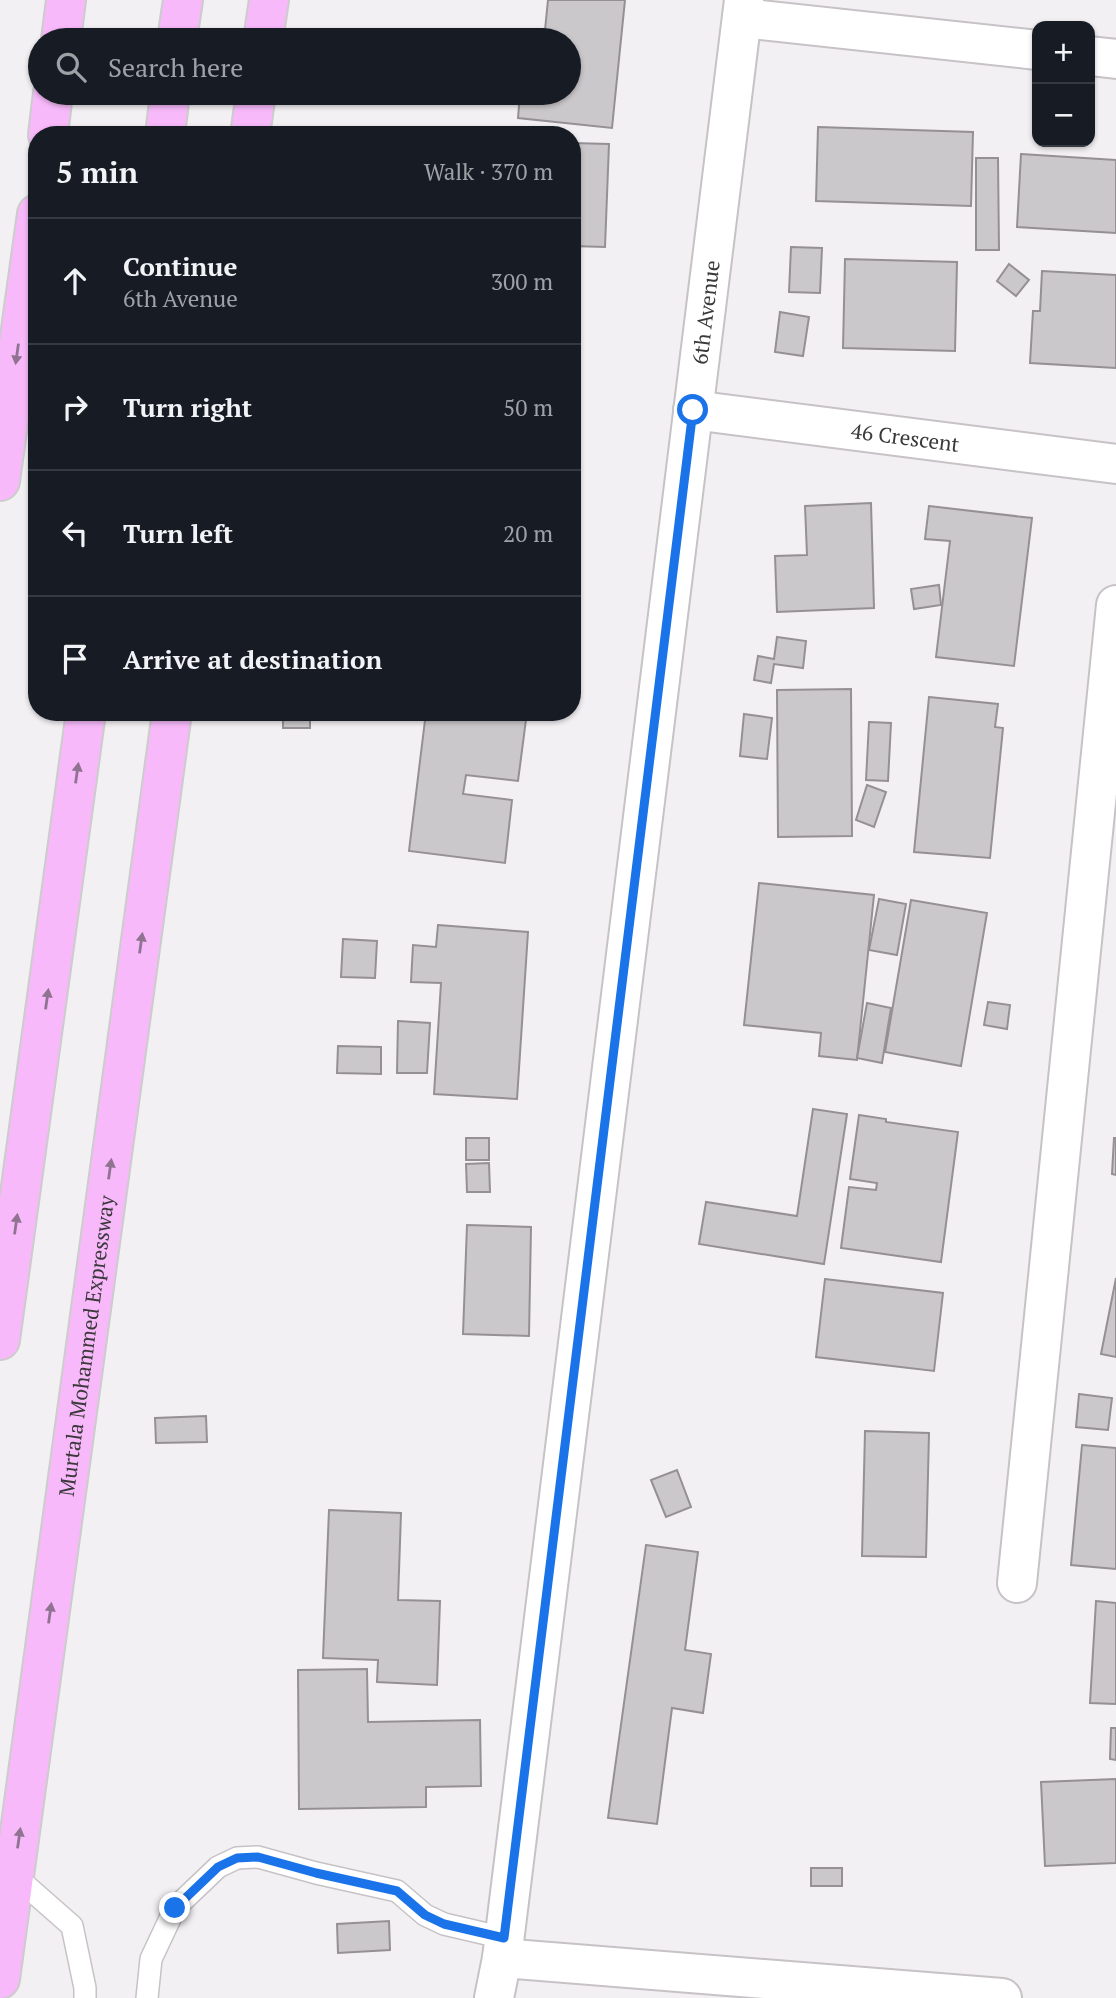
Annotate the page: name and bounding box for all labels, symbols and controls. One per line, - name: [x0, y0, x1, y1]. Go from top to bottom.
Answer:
- map controls: [1032, 21, 1095, 147]
- button: +: [1032, 21, 1095, 84]
- search box: [28, 28, 581, 105]
- icon: search: [52, 48, 90, 86]
- text: Search here: [108, 50, 243, 84]
- button: −: [1032, 84, 1095, 147]
- text: 5 min: [56, 152, 138, 192]
- text: Walk · 370 m: [424, 156, 553, 187]
- text: Continue: [123, 249, 237, 283]
- street label: 6th Avenue: [685, 259, 726, 366]
- icon: ahead: [56, 262, 94, 300]
- text: 300 m: [491, 266, 553, 297]
- text: 6th Avenue: [123, 283, 238, 314]
- one-way arrow: [12, 343, 23, 365]
- icon: right: [56, 388, 94, 426]
- text: Turn right: [123, 390, 252, 424]
- text: 50 m: [503, 392, 553, 423]
- route start: [677, 394, 708, 425]
- street label: 46 Crescent: [849, 416, 961, 458]
- icon: left: [56, 514, 94, 552]
- text: Turn left: [123, 516, 233, 550]
- text: 20 m: [503, 518, 553, 549]
- icon: arrive: [56, 640, 94, 678]
- text: Arrive at destination: [123, 642, 382, 676]
- one-way arrow: [72, 762, 83, 784]
- one-way arrow: [135, 932, 146, 954]
- one-way arrow: [41, 987, 52, 1009]
- one-way arrow: [105, 1158, 116, 1180]
- street label: Murtala Mohammed Expressway: [52, 1193, 120, 1498]
- one-way arrow: [11, 1213, 22, 1235]
- one-way arrow: [44, 1602, 55, 1624]
- one-way arrow: [14, 1827, 25, 1849]
- route end: [159, 1892, 190, 1923]

